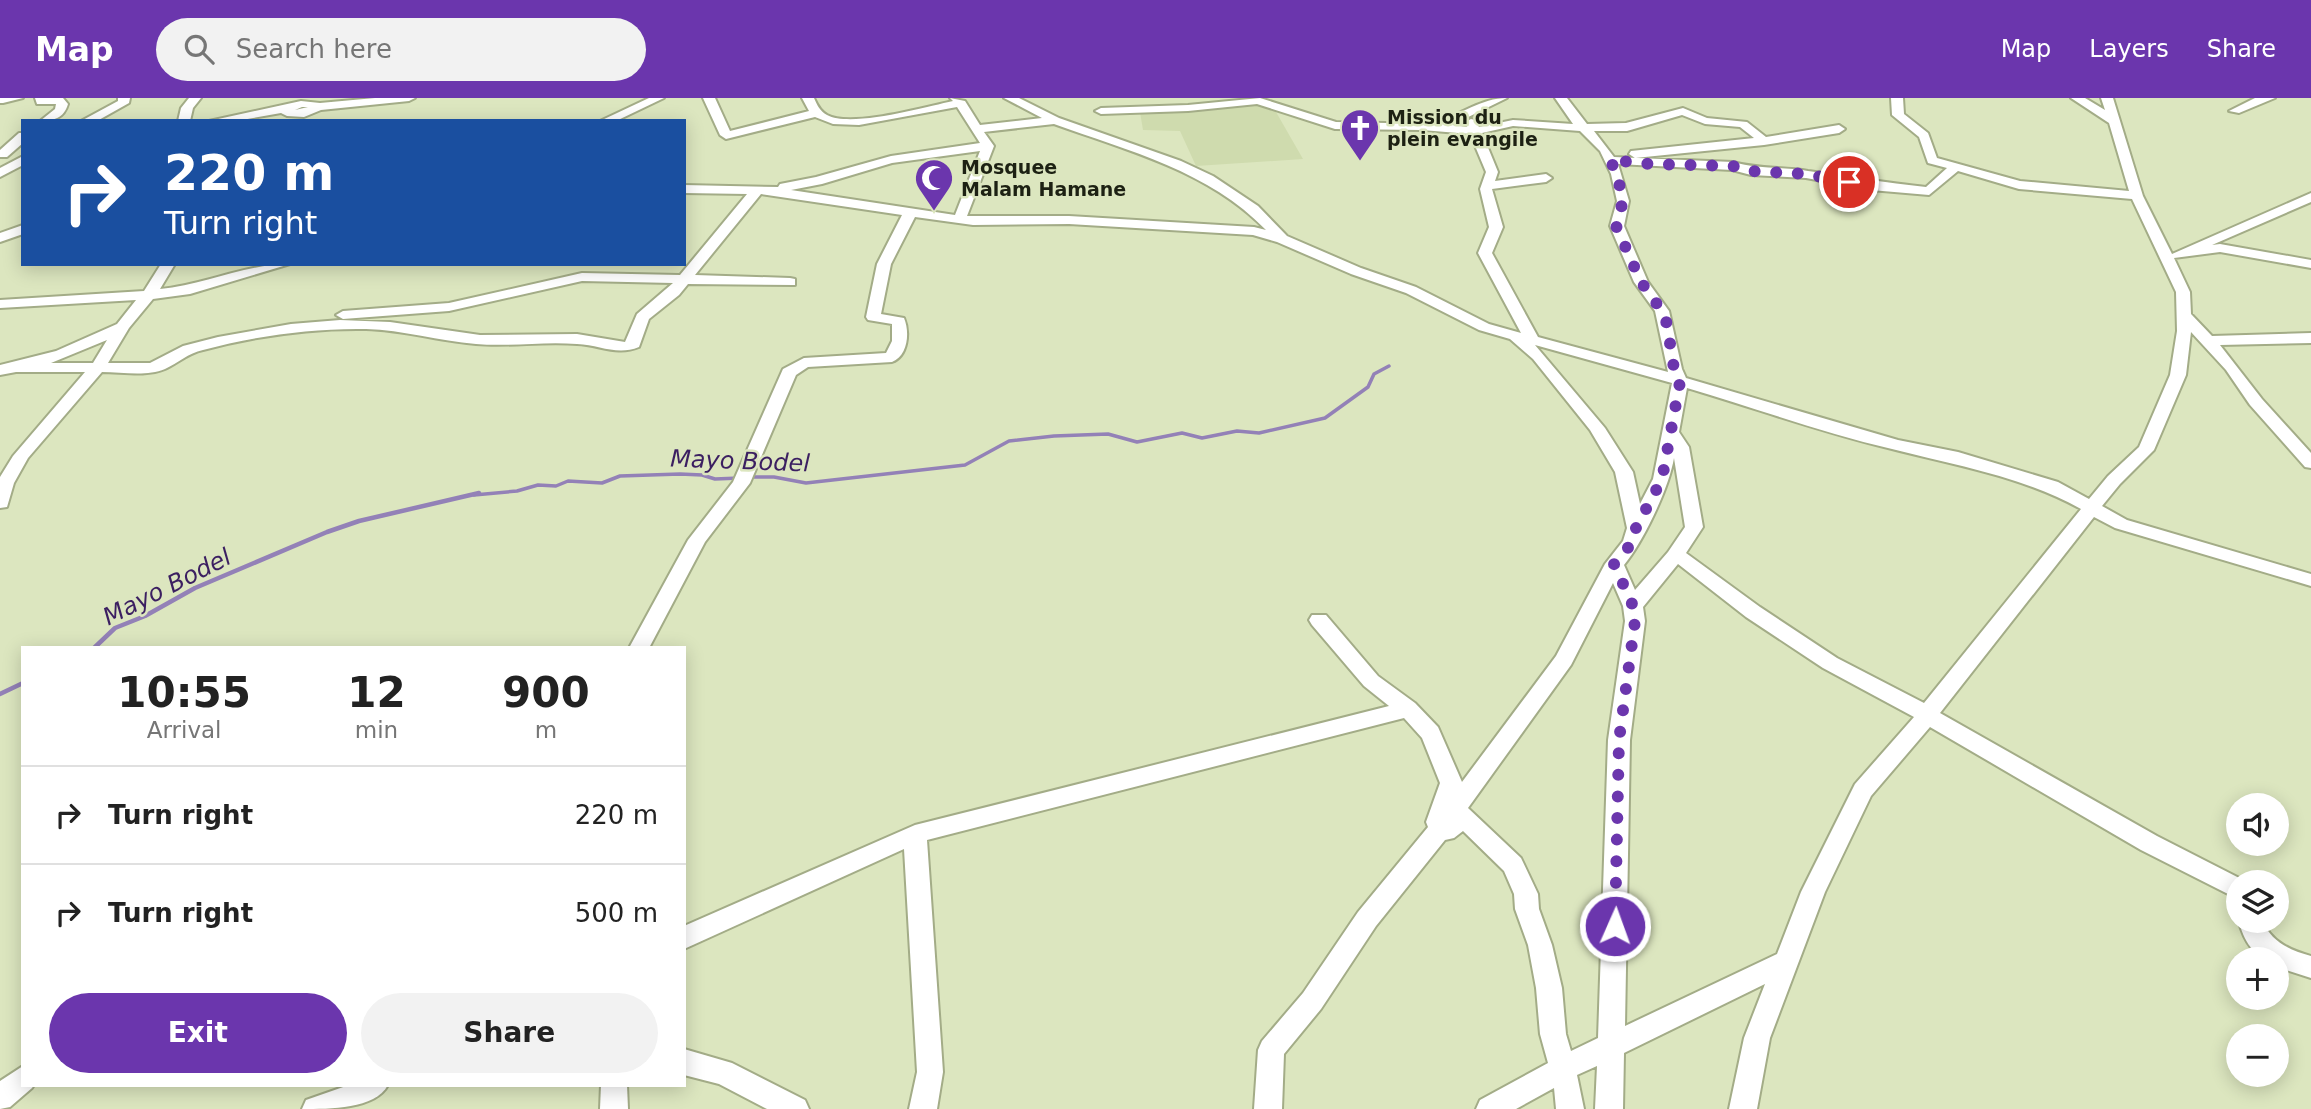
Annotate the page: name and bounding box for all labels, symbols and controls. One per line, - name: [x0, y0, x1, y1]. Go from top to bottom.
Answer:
- search box: [156, 18, 646, 81]
- text: Map: [35, 30, 114, 69]
- icon: search: [180, 30, 218, 68]
- text: Search here: [236, 34, 392, 64]
- text: Map: [2001, 35, 2051, 63]
- text: Layers: [2089, 35, 2169, 63]
- text: Share: [2207, 35, 2276, 63]
- place label: Mission du plein evangile: [1387, 106, 1538, 150]
- church icon: Mission du plein evangile: [1339, 107, 1381, 162]
- text: 220 m: [164, 145, 334, 202]
- icon: right: [49, 147, 140, 238]
- pin: [1819, 152, 1879, 212]
- place label: Mosquee Malam Hamane: [961, 156, 1126, 200]
- mosque icon: Mosquee Malam Hamane: [913, 157, 955, 212]
- icon: arrive: [1830, 163, 1868, 201]
- text: Turn right: [164, 204, 317, 242]
- water label: Mayo Bodel: [670, 445, 811, 477]
- water label: Mayo Bodel: [98, 543, 236, 631]
- text: 10:55: [117, 668, 251, 717]
- text: 12: [347, 668, 406, 717]
- text: 900: [502, 668, 590, 717]
- text: Arrival: [147, 717, 222, 743]
- text: min: [355, 717, 398, 743]
- text: m: [535, 717, 557, 743]
- map controls: [2226, 793, 2289, 1087]
- button: sound: [2226, 793, 2289, 856]
- icon: right: [49, 796, 87, 834]
- text: Turn right: [108, 800, 253, 830]
- text: 220 m: [575, 800, 658, 830]
- button: layers: [2226, 870, 2289, 933]
- position arrow: [1578, 889, 1652, 963]
- icon: right: [49, 894, 87, 932]
- text: Turn right: [108, 898, 253, 928]
- text: 500 m: [575, 898, 658, 928]
- button: +: [2226, 947, 2289, 1010]
- button: Exit: [49, 993, 347, 1073]
- button: Share: [361, 993, 658, 1073]
- button: −: [2226, 1024, 2289, 1087]

